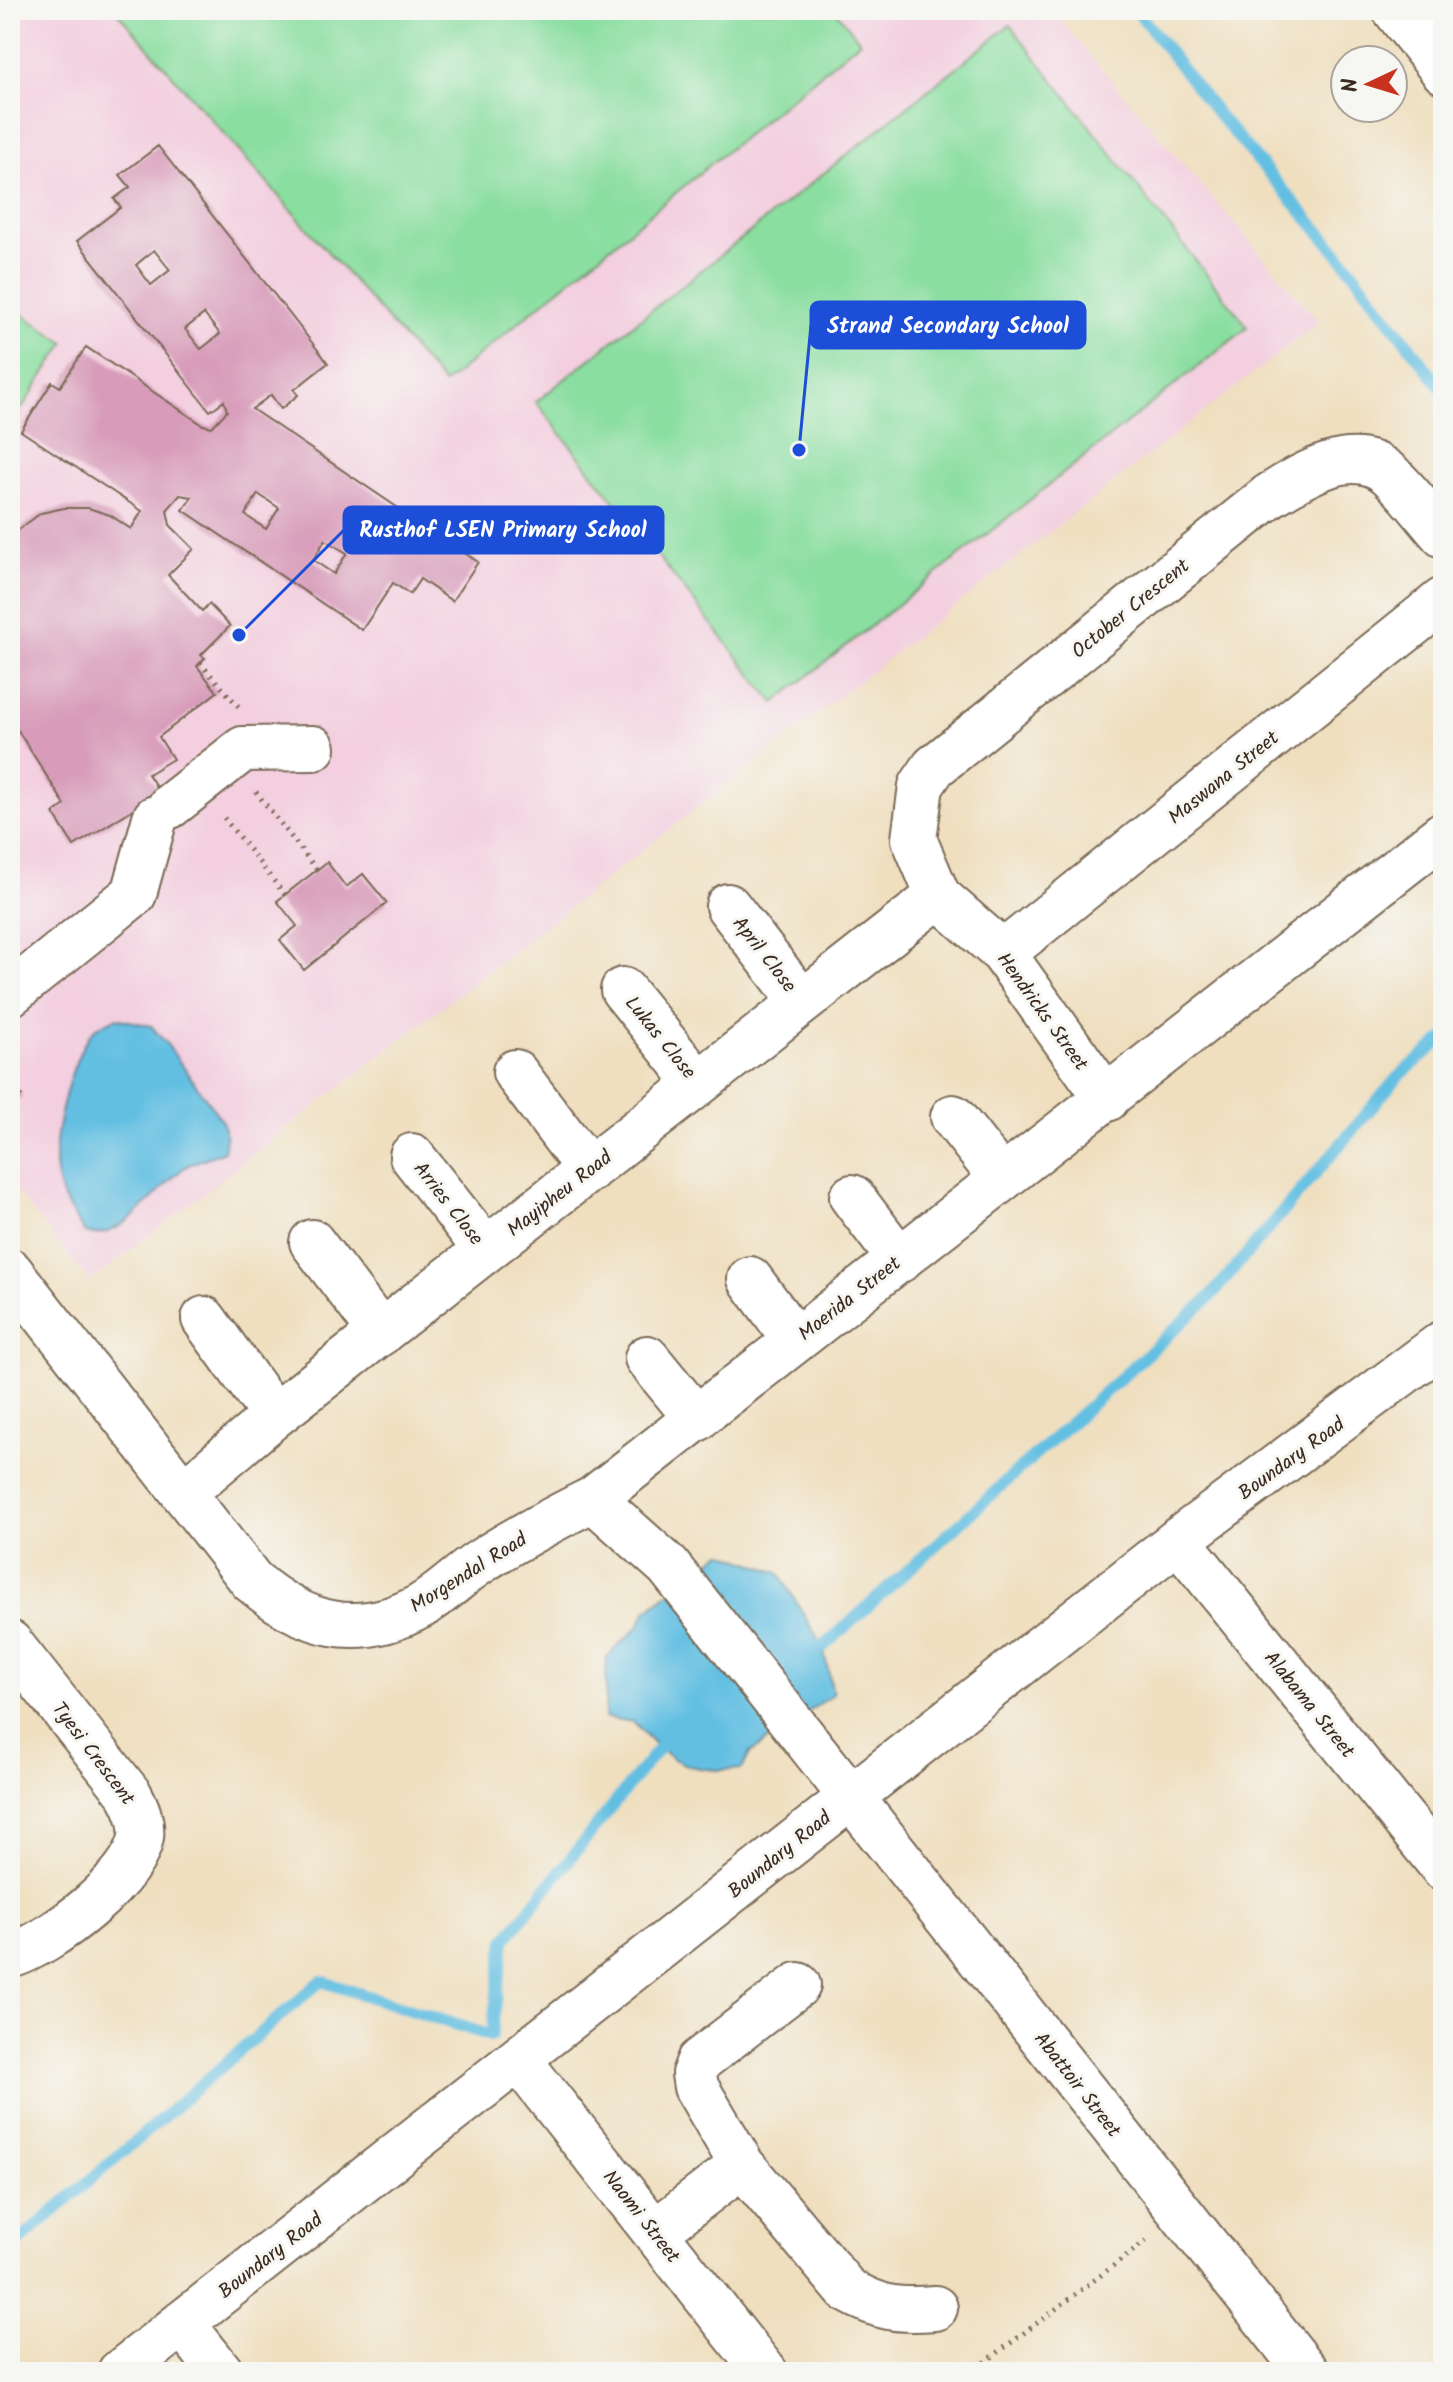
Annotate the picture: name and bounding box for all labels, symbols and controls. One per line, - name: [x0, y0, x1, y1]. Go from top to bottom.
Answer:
- north arrow: [1329, 44, 1409, 124]
- text: N: [1334, 77, 1369, 93]
- callout: Strand Secondary School: [811, 302, 1085, 348]
- text: Strand Secondary School: [827, 310, 1069, 345]
- callout: Rusthof LSEN Primary School: [344, 507, 663, 553]
- text: Rusthof LSEN Primary School: [359, 514, 647, 549]
- street label: October Crescent: [1065, 551, 1198, 667]
- street label: Maswana Street: [1162, 723, 1287, 834]
- street label: April Close: [723, 910, 804, 1000]
- street label: Hendricks Street: [987, 946, 1096, 1078]
- street label: Lukas Close: [616, 990, 703, 1087]
- street label: Mayipheu Road: [501, 1142, 621, 1246]
- street label: Arries Close: [404, 1155, 491, 1253]
- street label: Moerida Street: [792, 1249, 909, 1350]
- street label: Boundary Road: [1232, 1409, 1353, 1509]
- street label: Morgendal Road: [404, 1524, 535, 1623]
- street label: Alabama Street: [1255, 1645, 1362, 1766]
- street label: Tyesi Crescent: [43, 1696, 142, 1813]
- street label: Boundary Road: [721, 1803, 840, 1907]
- street label: Abattoir Street: [1025, 2025, 1128, 2145]
- street label: Naomi Street: [594, 2163, 687, 2271]
- street label: Boundary Road: [212, 2205, 331, 2308]

